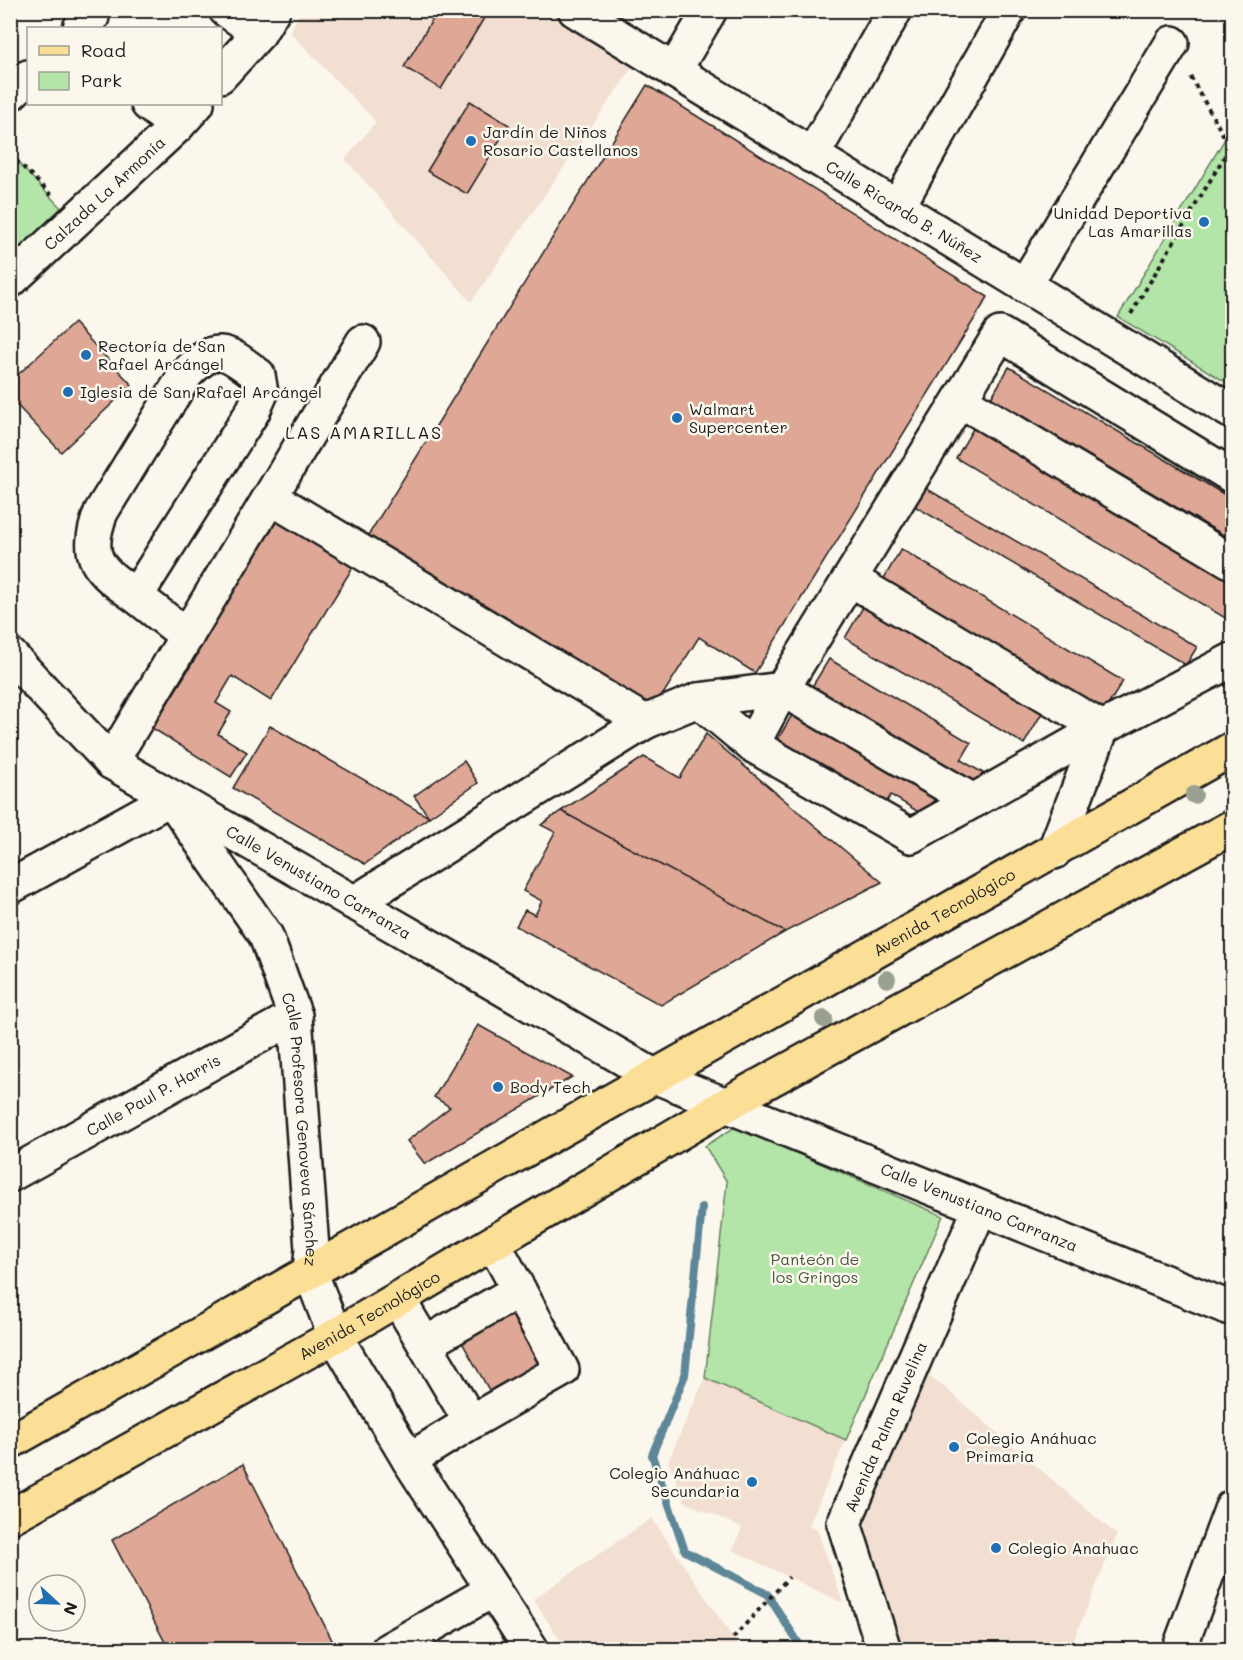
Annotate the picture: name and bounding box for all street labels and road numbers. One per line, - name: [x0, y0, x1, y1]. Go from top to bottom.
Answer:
- street label: Calzada La Armonía: [39, 131, 169, 254]
- street label: Calle Ricardo B. Núñez: [822, 155, 987, 267]
- street label: Calle Venustiano Carranza: [222, 820, 415, 944]
- street label: Avenida Tecnológico: [869, 863, 1019, 960]
- street label: Calle Profesora Genoveva Sánchez: [277, 989, 323, 1268]
- street label: Calle Paul P. Harris: [82, 1049, 224, 1140]
- street label: Calle Venustiano Carranza: [878, 1157, 1081, 1256]
- street label: Avenida Tecnológico: [295, 1265, 443, 1364]
- street label: Avenida Palma Ruvelina: [839, 1338, 931, 1515]

